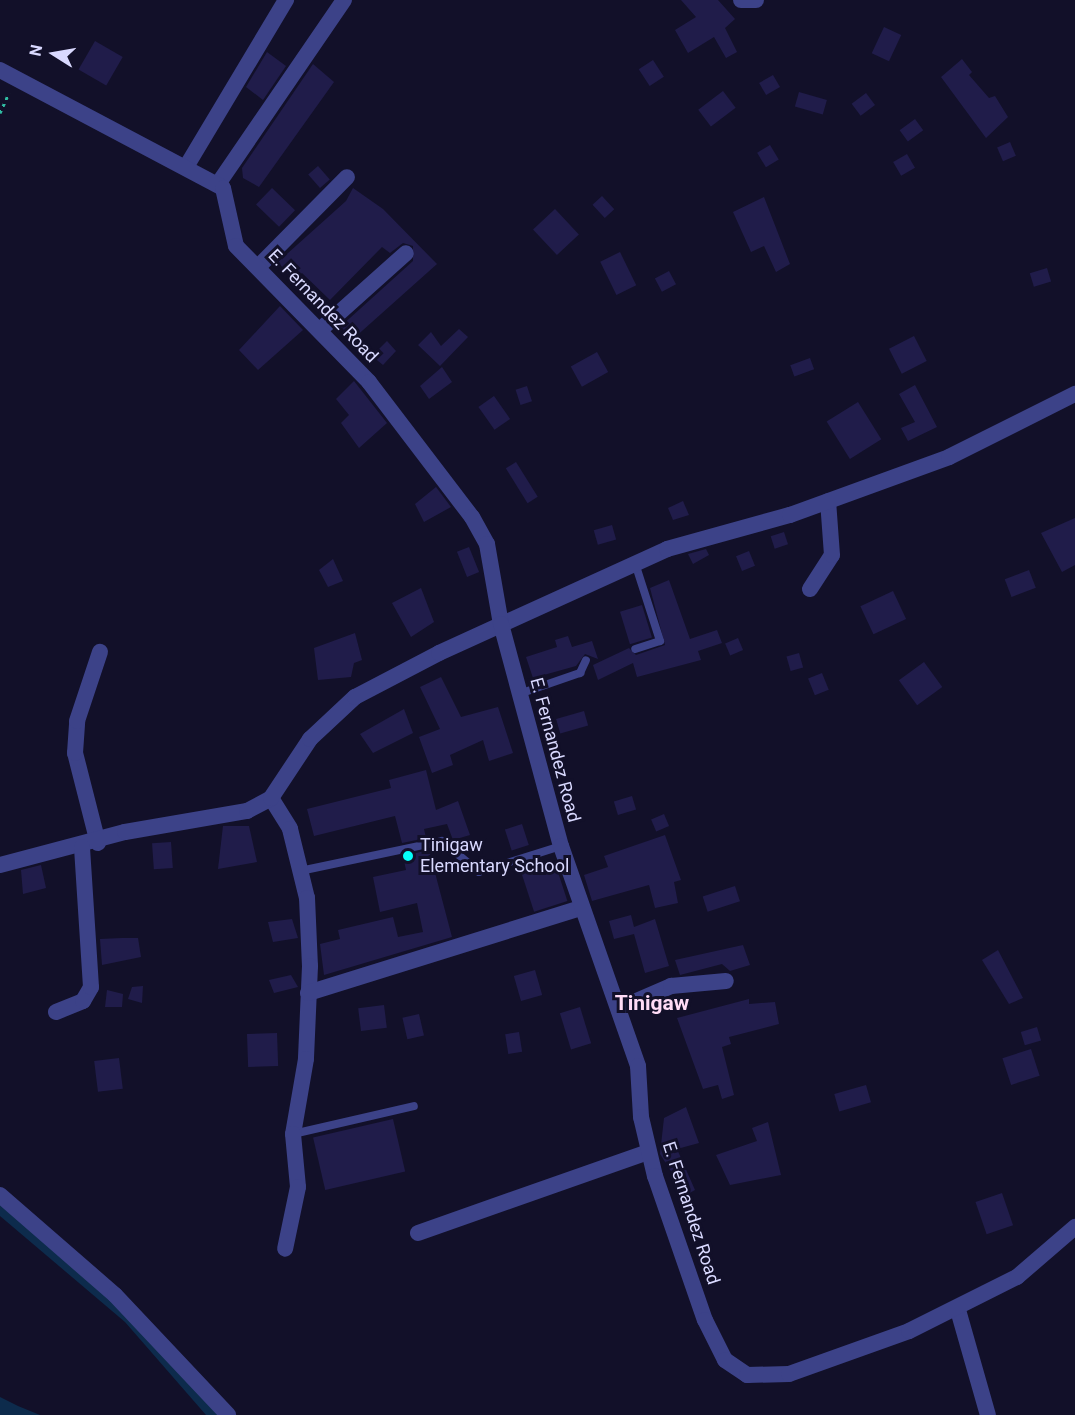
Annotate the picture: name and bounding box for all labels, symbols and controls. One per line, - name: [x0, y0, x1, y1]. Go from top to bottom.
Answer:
- north arrow: [24, 24, 84, 84]
- text: N: [25, 43, 46, 58]
- street label: E. Fernandez Road: [264, 245, 382, 367]
- street label: E. Fernandez Road: [525, 675, 585, 825]
- place label: Tinigaw Elementary School: [420, 835, 569, 878]
- marker: Tinigaw Elementary School: [401, 849, 415, 863]
- district label: Tinigaw: [615, 990, 689, 1016]
- street label: E. Fernandez Road: [658, 1139, 724, 1287]

